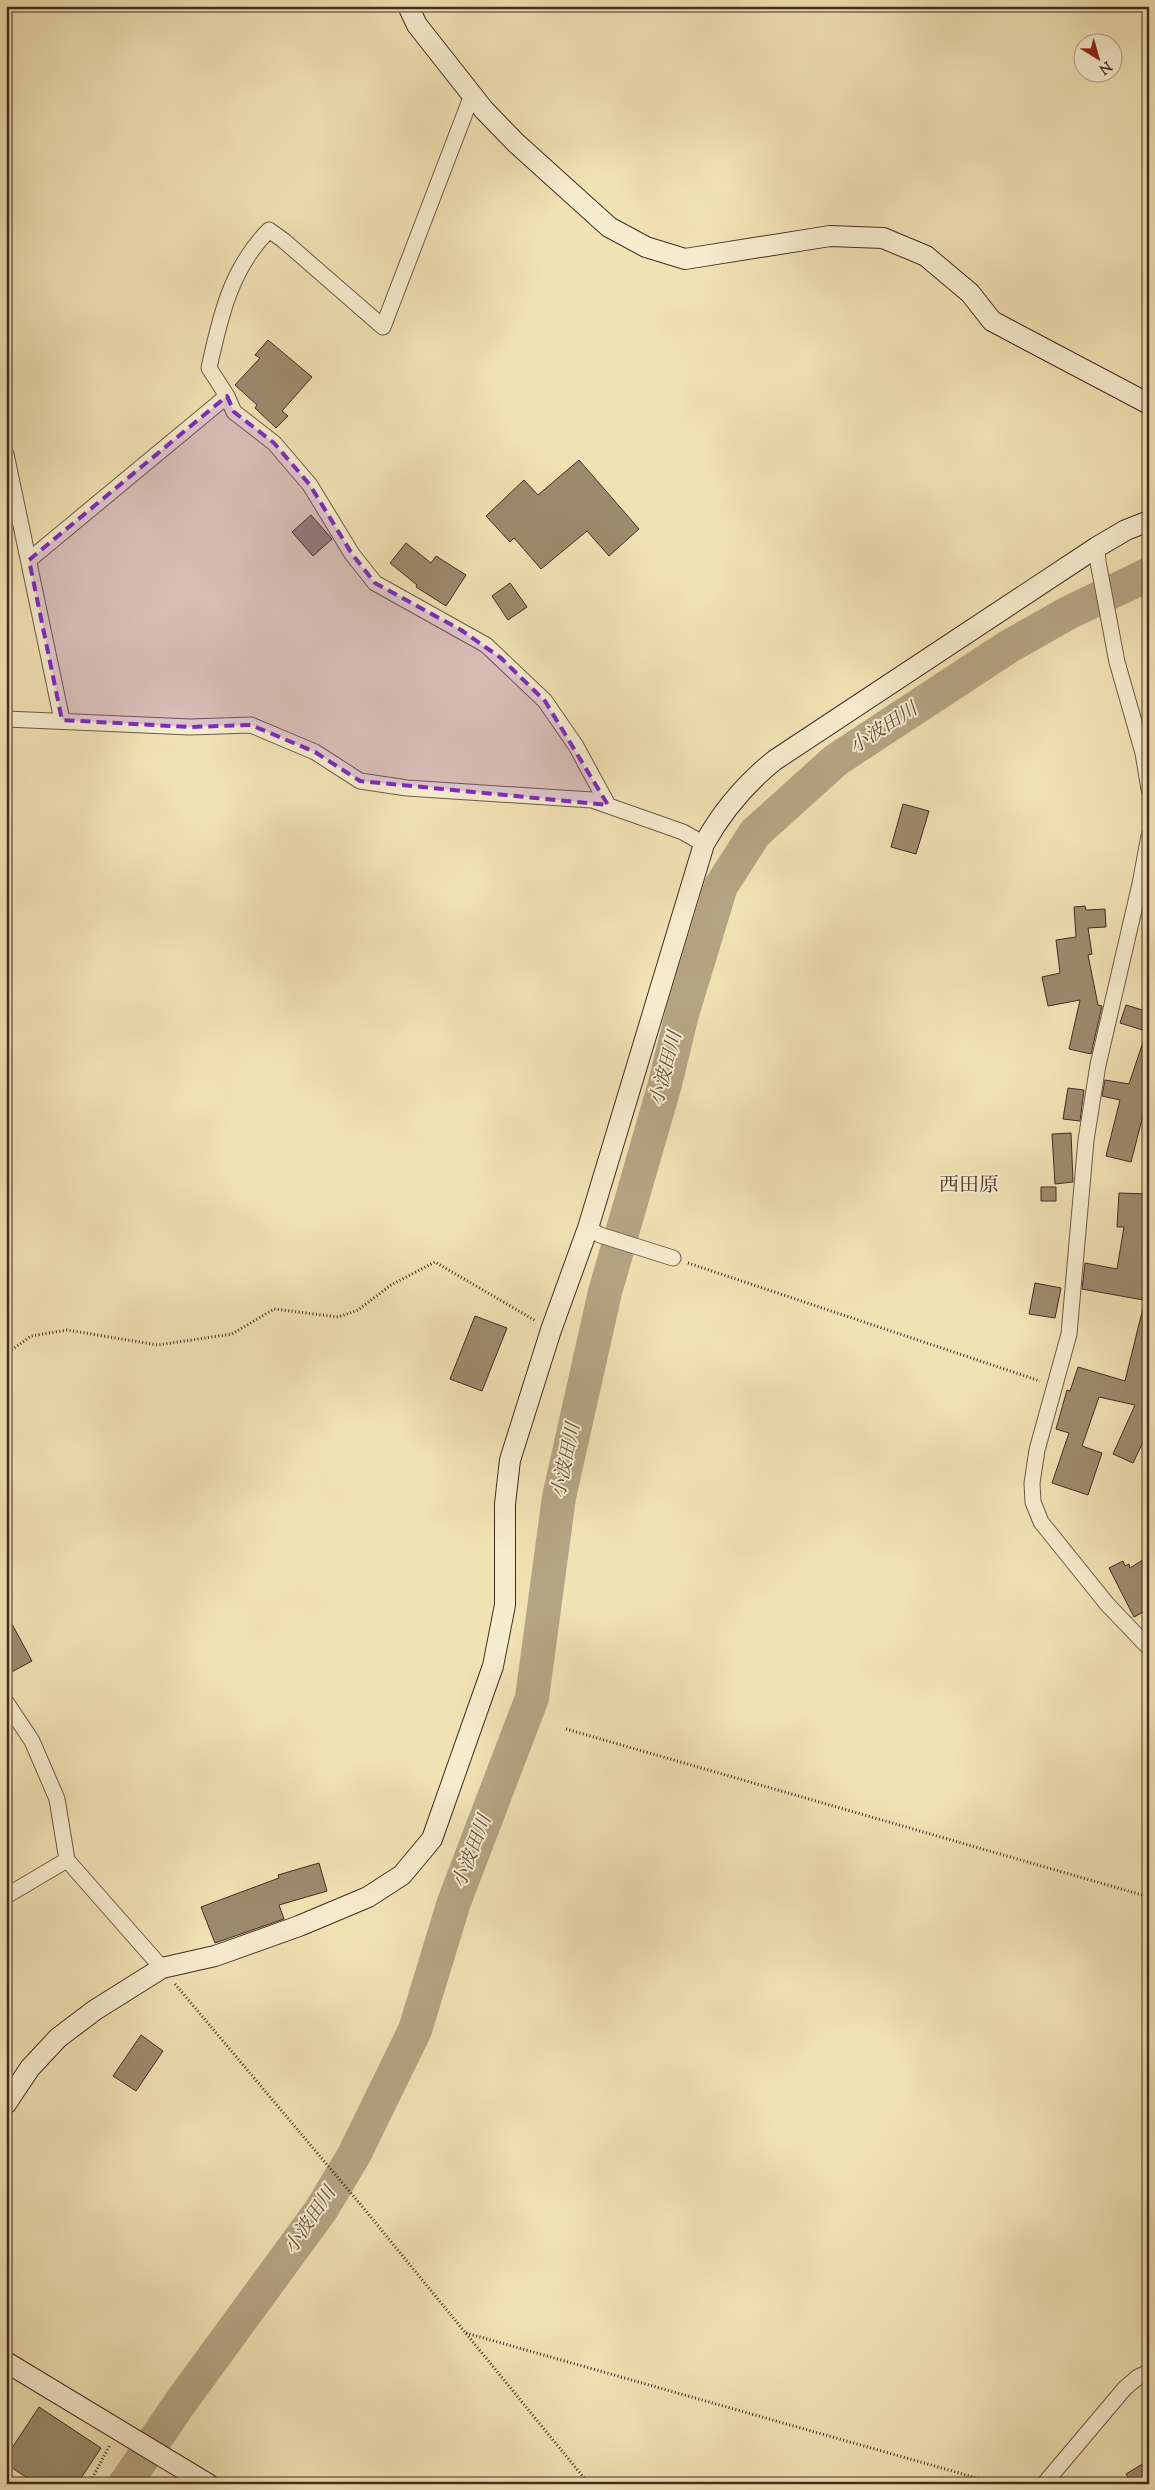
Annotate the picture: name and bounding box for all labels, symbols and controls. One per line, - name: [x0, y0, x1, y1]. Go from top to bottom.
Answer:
- north arrow: [1072, 32, 1122, 82]
- text: N: [1094, 55, 1115, 78]
- water label: 小波田川: [845, 696, 925, 761]
- water label: 小波田川: [644, 1027, 690, 1109]
- district label: 西田原: [939, 1172, 999, 1201]
- water label: 小波田川: [546, 1419, 589, 1501]
- water label: 小波田川: [447, 1810, 500, 1892]
- water label: 小波田川: [279, 2180, 345, 2260]

